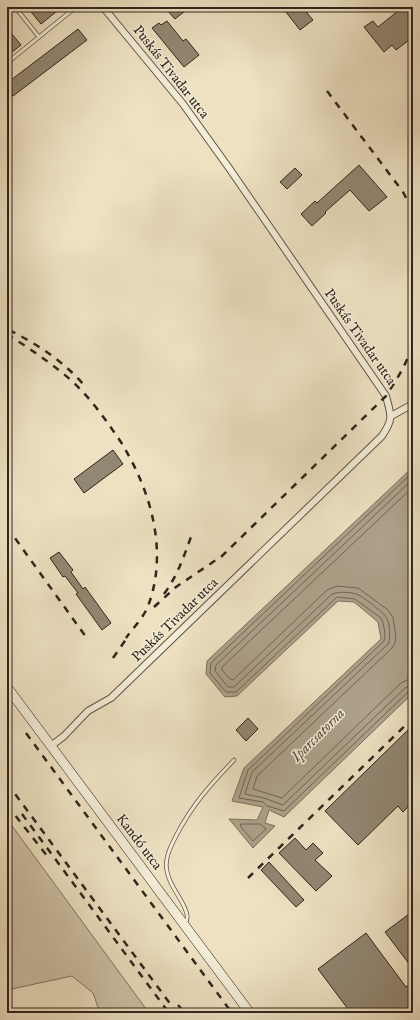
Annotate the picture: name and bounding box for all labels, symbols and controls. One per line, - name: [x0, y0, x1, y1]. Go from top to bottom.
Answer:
- street label: Puskás Tivadar utca: [129, 22, 214, 123]
- street label: Puskás Tivadar utca: [320, 285, 401, 390]
- street label: Puskás Tivadar utca: [128, 573, 223, 666]
- water label: Iparcsatorna: [287, 704, 349, 766]
- street label: Kandó utca: [112, 810, 167, 874]

